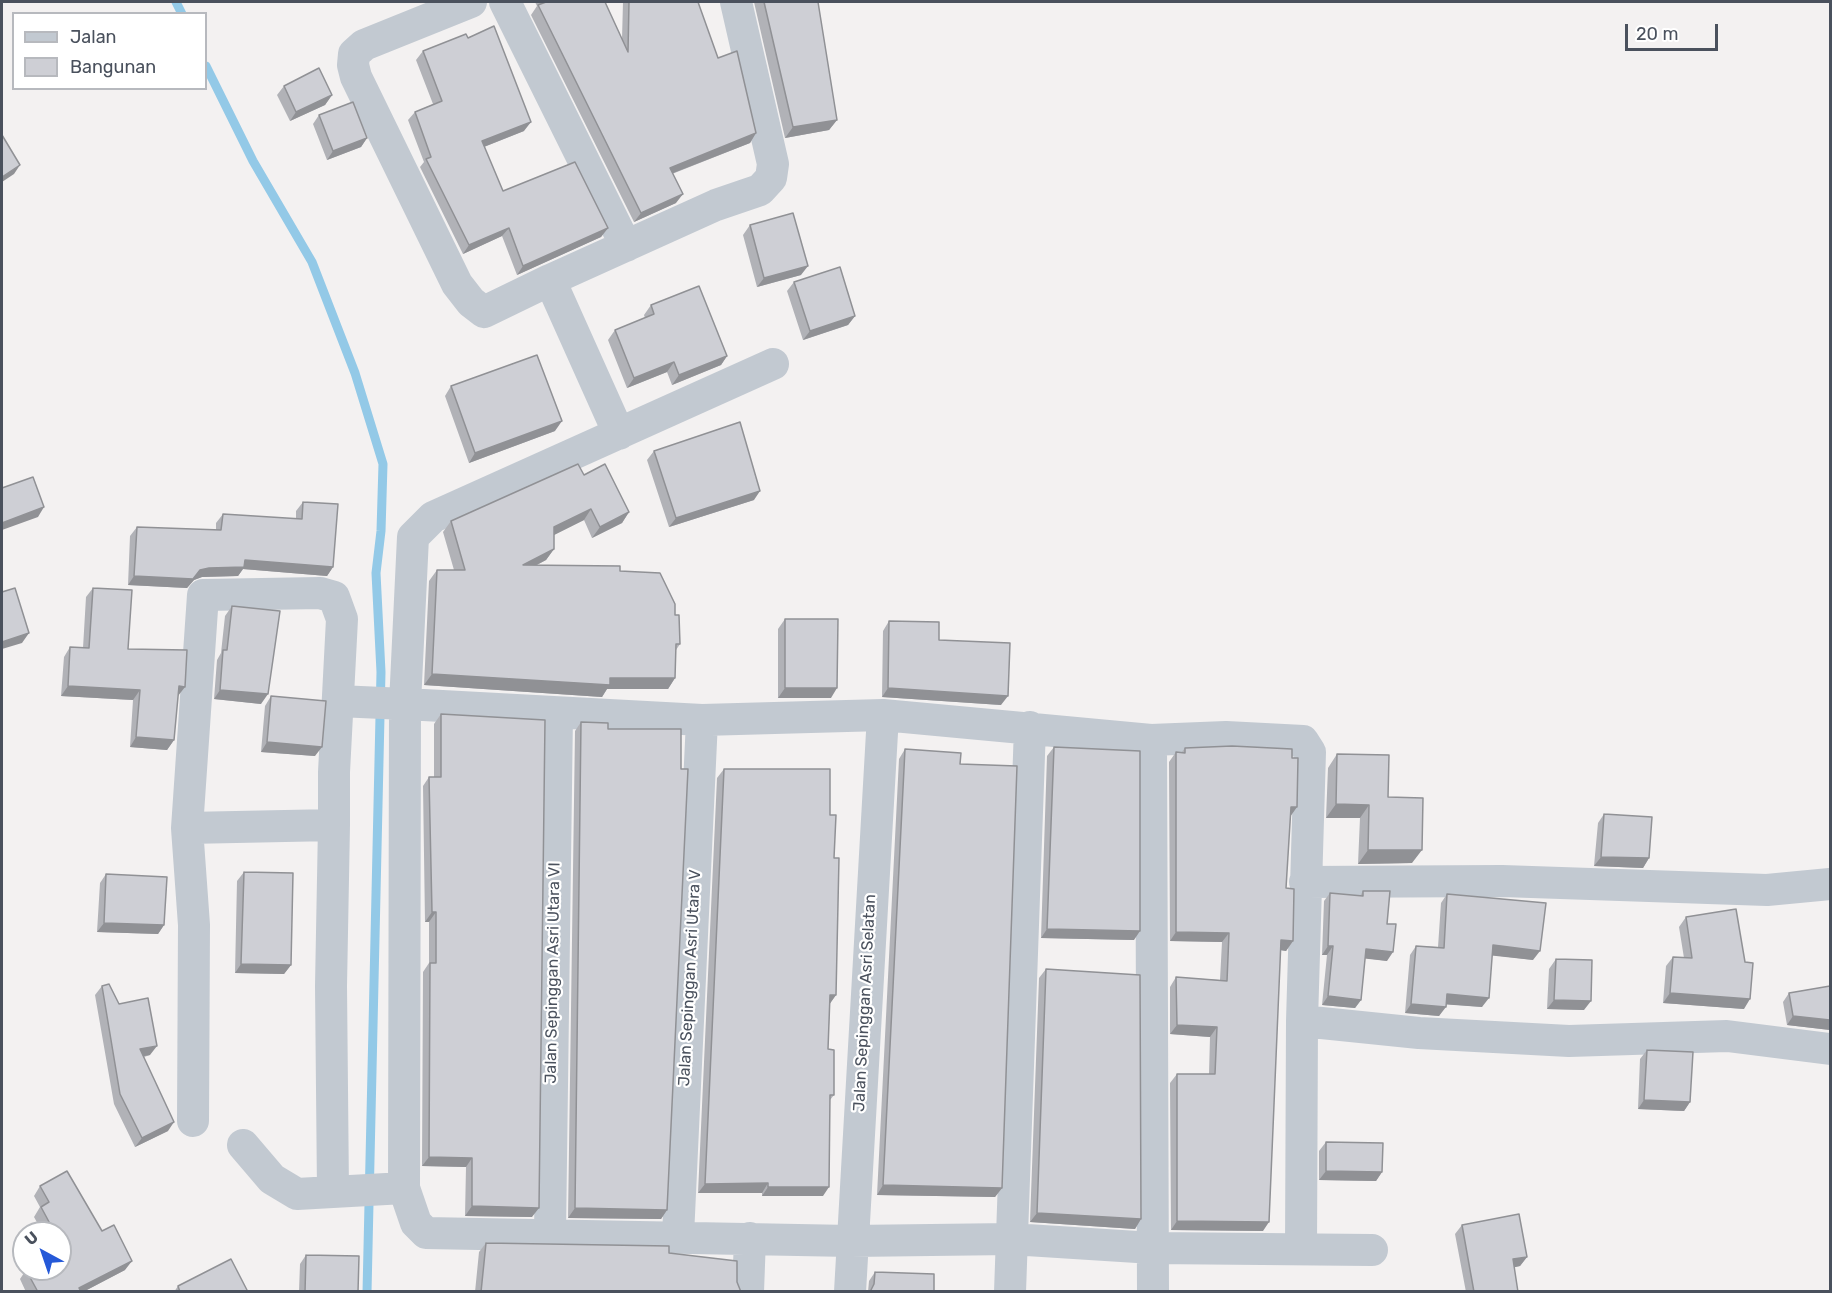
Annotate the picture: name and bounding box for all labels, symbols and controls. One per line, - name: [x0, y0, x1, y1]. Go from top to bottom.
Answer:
- legend: [12, 12, 207, 90]
- scale bar: [1628, 12, 1721, 50]
- text: 20 m: [1636, 23, 1678, 45]
- text: Jalan: [70, 26, 117, 48]
- text: Bangunan: [70, 56, 156, 78]
- street label: Jalan Sepinggan Asri Utara VI: [541, 862, 565, 1084]
- street label: Jalan Sepinggan Asri Utara V: [675, 869, 705, 1087]
- street label: Jalan Sepinggan Asri Selatan: [850, 894, 880, 1112]
- north arrow: [12, 1221, 72, 1281]
- text: U: [21, 1227, 42, 1249]

